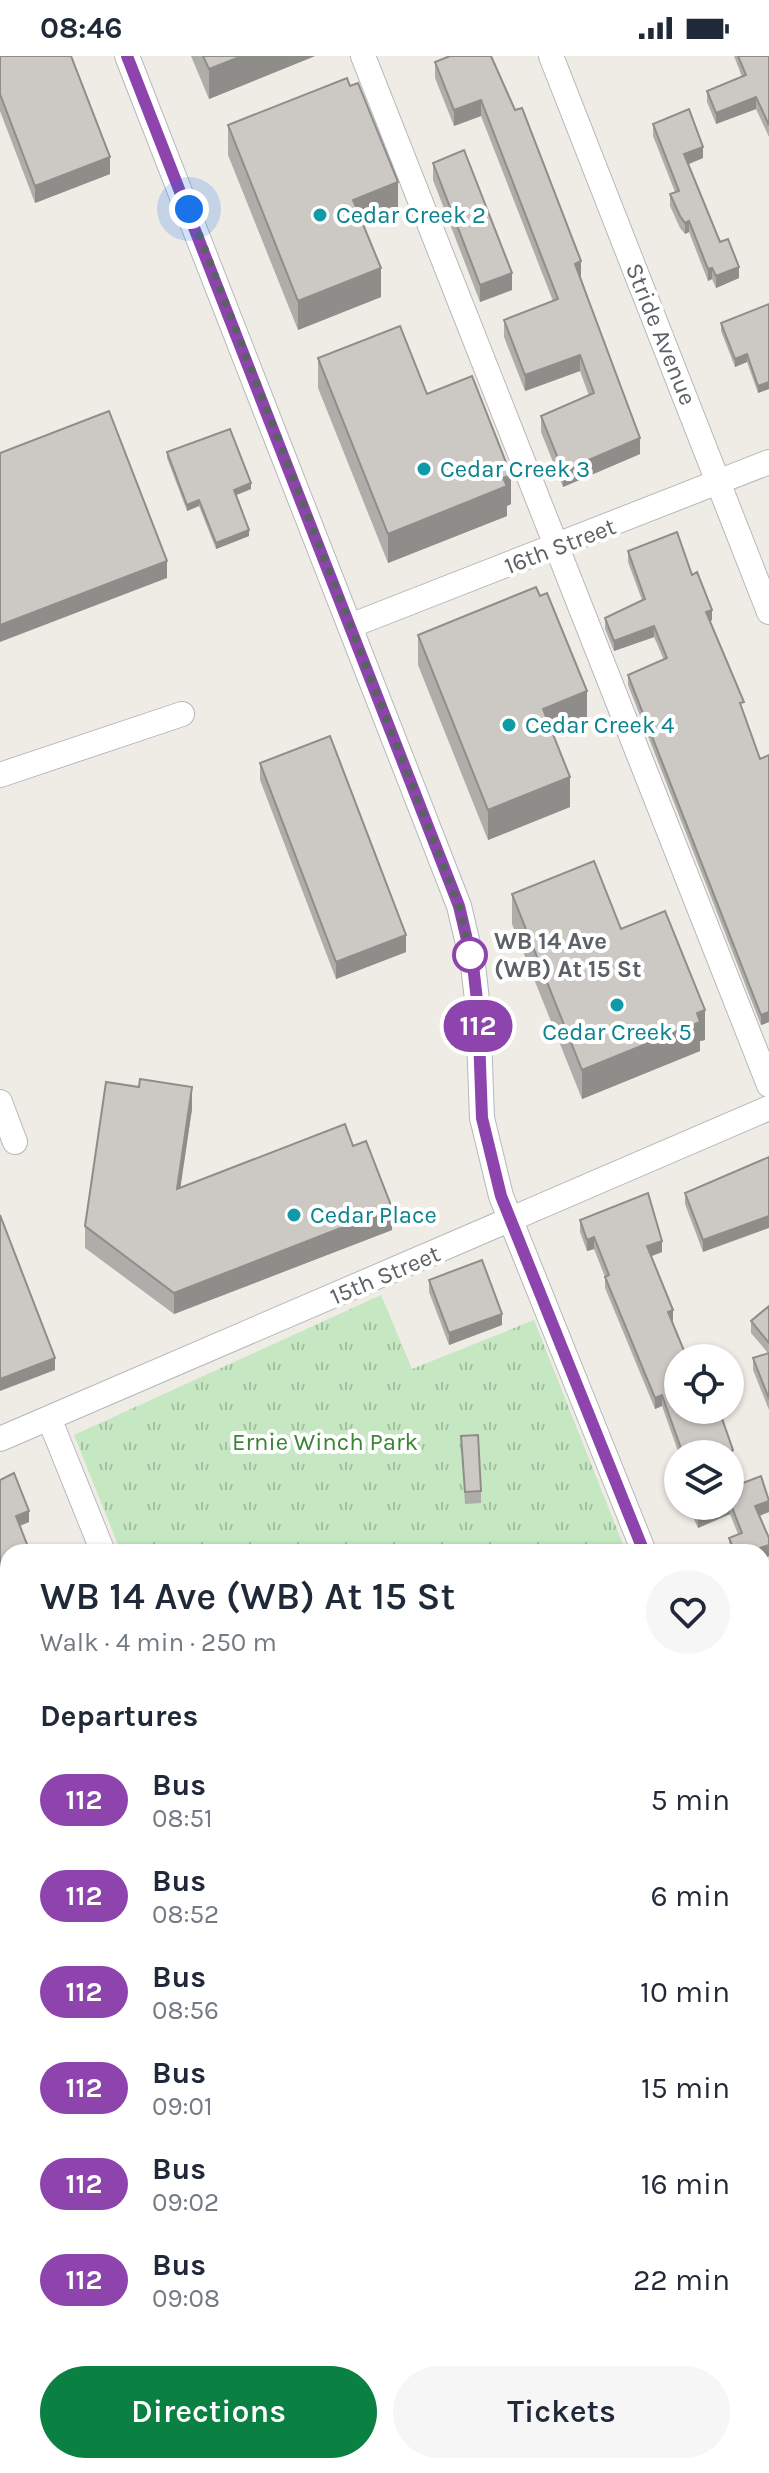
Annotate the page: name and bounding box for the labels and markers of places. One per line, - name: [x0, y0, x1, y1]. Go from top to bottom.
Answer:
- place label: Cedar Creek 2: [336, 201, 486, 229]
- marker: Cedar Creek 2: [311, 206, 329, 224]
- place label: Cedar Creek 3: [440, 455, 590, 483]
- marker: Cedar Creek 3: [415, 460, 433, 478]
- place label: Cedar Creek 4: [525, 711, 675, 739]
- marker: Cedar Creek 4: [500, 716, 518, 734]
- place label: WB 14 Ave (WB) At 15 St: [494, 927, 641, 983]
- marker: WB 14 Ave (WB) At 15 St: [453, 938, 487, 972]
- marker: Cedar Creek 5: [608, 996, 626, 1014]
- place label: Cedar Creek 5: [542, 1018, 692, 1046]
- place label: Cedar Place: [310, 1201, 437, 1229]
- marker: Cedar Place: [285, 1206, 303, 1224]

